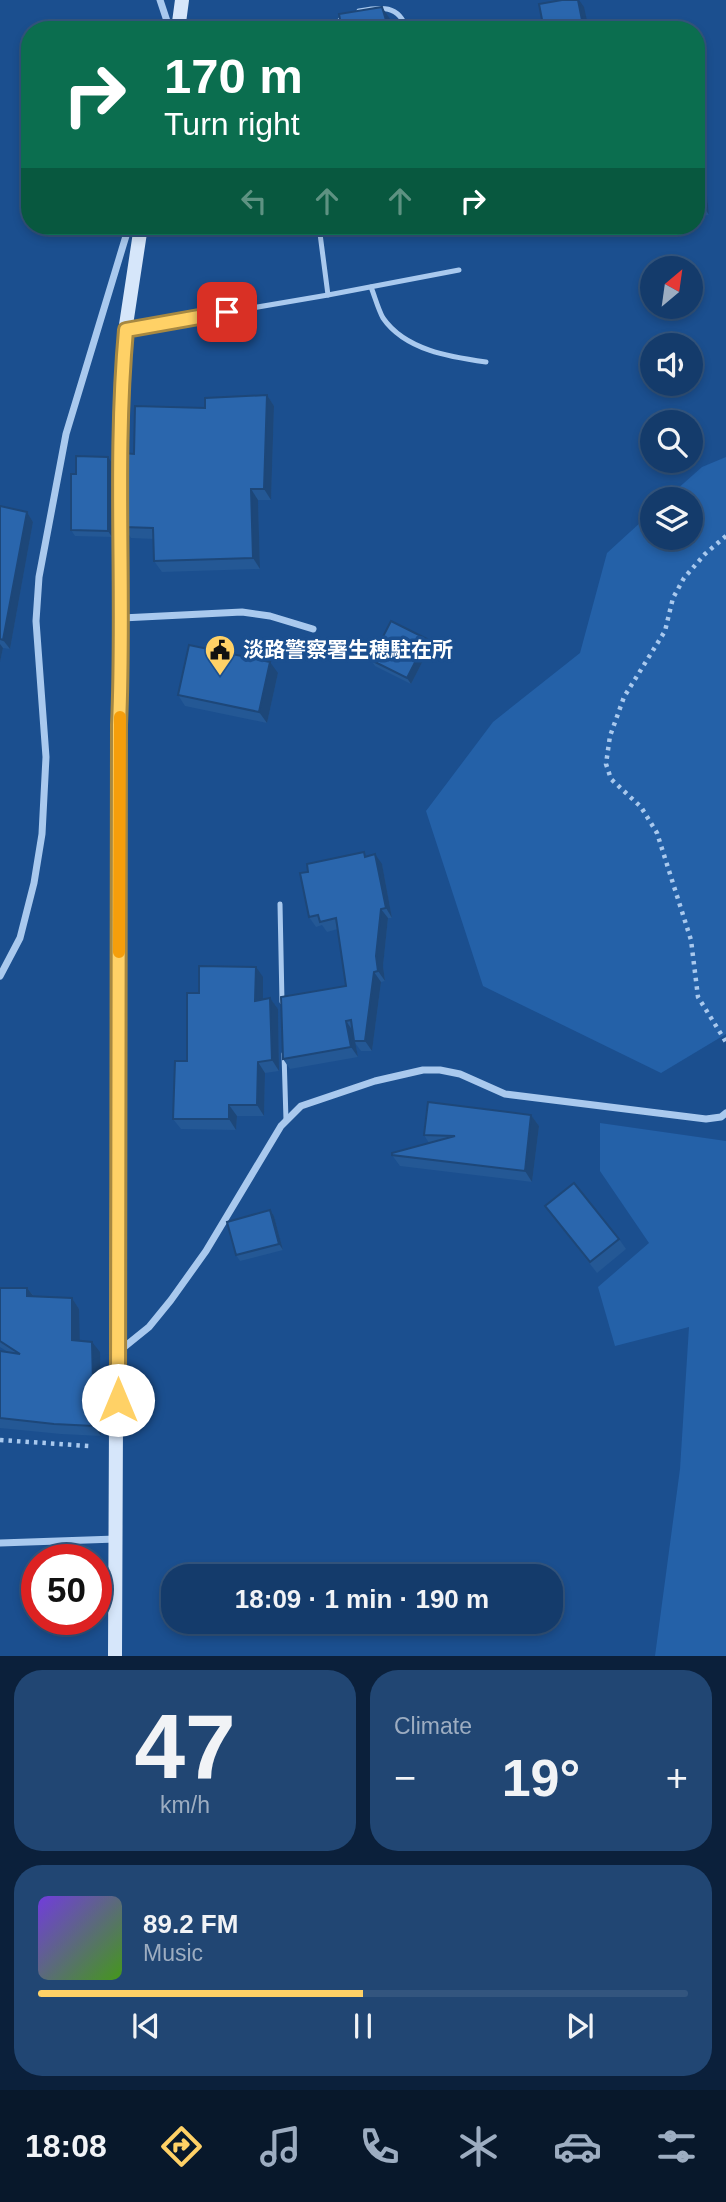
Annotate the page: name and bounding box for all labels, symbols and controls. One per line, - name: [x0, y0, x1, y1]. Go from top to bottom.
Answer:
- icon: right: [49, 49, 140, 140]
- text: 170 m: [164, 49, 303, 103]
- text: Turn right: [164, 106, 300, 142]
- icon: left: [235, 182, 273, 220]
- icon: ahead: [308, 182, 346, 220]
- icon: ahead: [381, 182, 419, 220]
- icon: right: [454, 182, 492, 220]
- north arrow: [640, 256, 704, 318]
- map controls: [640, 256, 703, 550]
- pin: [197, 282, 257, 342]
- icon: arrive: [208, 293, 246, 331]
- button: sound: [640, 333, 703, 396]
- button: search: [640, 410, 703, 473]
- button: layers: [640, 487, 703, 550]
- public building icon: 淡路警察署生穂駐在所: [203, 633, 237, 677]
- place label: 淡路警察署生穂駐在所: [243, 638, 453, 661]
- position arrow: [81, 1363, 155, 1437]
- speed limit sign: 50: [21, 1544, 112, 1635]
- text: 18:09 · 1 min · 190 m: [235, 1584, 489, 1614]
- text: 47: [134, 1696, 236, 1797]
- text: Climate: [394, 1713, 472, 1739]
- text: 19°: [502, 1749, 580, 1807]
- text: −: [394, 1757, 416, 1799]
- text: +: [666, 1757, 688, 1799]
- text: km/h: [160, 1792, 210, 1818]
- text: 89.2 FM: [143, 1909, 238, 1939]
- text: Music: [143, 1940, 203, 1966]
- icon: previous: [127, 2007, 165, 2045]
- icon: pause: [344, 2007, 382, 2045]
- icon: next: [561, 2007, 599, 2045]
- icon: directions: [157, 2122, 206, 2171]
- icon: music: [256, 2122, 305, 2171]
- icon: phone: [355, 2122, 404, 2171]
- icon: climate: [454, 2122, 503, 2171]
- icon: car: [553, 2122, 602, 2171]
- icon: filters: [652, 2122, 701, 2171]
- text: 18:08: [25, 2128, 107, 2164]

